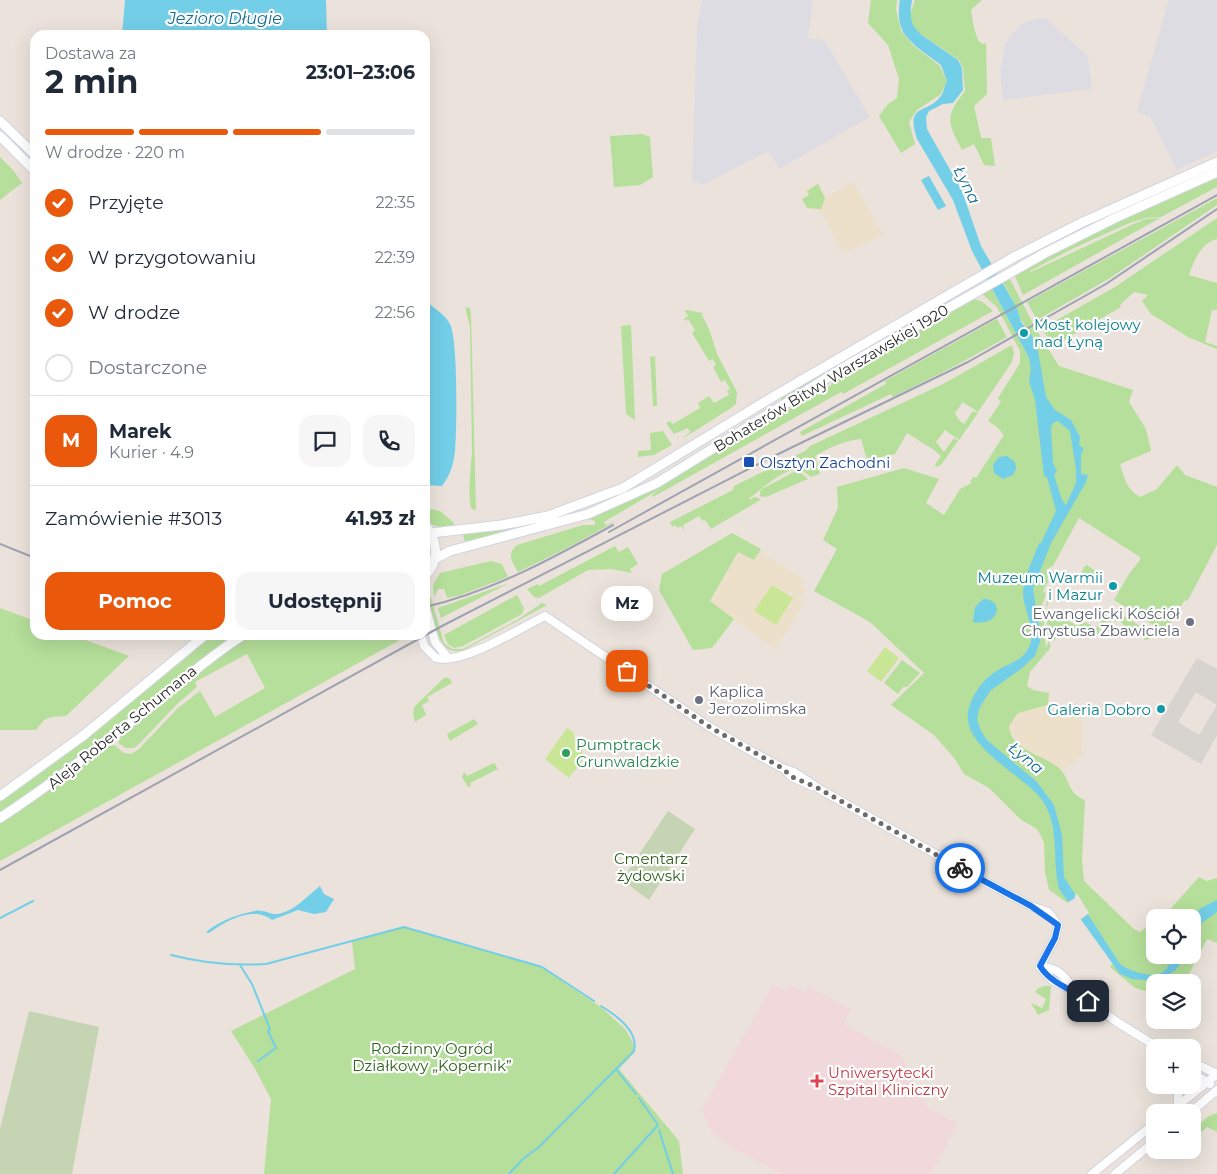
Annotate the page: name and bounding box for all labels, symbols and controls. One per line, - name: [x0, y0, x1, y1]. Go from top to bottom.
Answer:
- water label: Jezioro Długie: [167, 9, 282, 28]
- text: Dostawa za: [45, 44, 137, 63]
- text: 23:01–23:06: [306, 61, 415, 84]
- text: 2 min: [45, 62, 138, 101]
- text: W drodze · 220 m: [45, 143, 185, 162]
- water label: Łyna: [950, 163, 984, 207]
- icon: check: [45, 189, 73, 217]
- text: Przyjęte: [88, 191, 164, 214]
- text: 22:35: [376, 193, 415, 212]
- icon: check: [45, 244, 73, 272]
- text: W przygotowaniu: [88, 246, 256, 269]
- text: 22:39: [375, 248, 415, 267]
- icon: check: [45, 299, 73, 327]
- street label: Bohaterów Bitwy Warszawskiej 1920: [710, 300, 952, 456]
- text: W drodze: [88, 301, 180, 324]
- text: 22:56: [375, 303, 415, 322]
- place label: Most kolejowy nad Łyną: [1034, 315, 1142, 351]
- marker: Most kolejowy nad Łyną: [1018, 327, 1030, 339]
- text: Dostarczone: [88, 356, 207, 379]
- button: chat: [299, 415, 351, 467]
- button: phone: [363, 415, 415, 467]
- text: Marek: [109, 420, 171, 443]
- text: M: [62, 429, 80, 452]
- text: Kurier · 4.9: [109, 443, 194, 462]
- place label: Olsztyn Zachodni: [760, 453, 890, 472]
- marker: Olsztyn Zachodni: [742, 455, 756, 469]
- text: Zamówienie #3013: [45, 507, 222, 530]
- text: 41.93 zł: [345, 507, 415, 530]
- place label: Muzeum Warmii i Mazur: [978, 568, 1103, 604]
- button: Pomoc: [45, 572, 225, 630]
- button: Udostępnij: [235, 572, 415, 630]
- marker: Muzeum Warmii i Mazur: [1107, 580, 1119, 592]
- callout: Mz: [601, 586, 653, 621]
- text: Mz: [615, 594, 639, 613]
- place label: Ewangelicki Kościół Chrystusa Zbawiciela: [1022, 604, 1181, 640]
- marker: Ewangelicki Kościół Chrystusa Zbawiciela: [1184, 616, 1196, 628]
- pin: [606, 650, 648, 692]
- icon: bag: [613, 657, 641, 685]
- street label: Aleja Roberta Schumana: [44, 661, 200, 793]
- place label: Kaplica Jerozolimska: [708, 682, 807, 718]
- marker: Kaplica Jerozolimska: [693, 694, 705, 706]
- place label: Galeria Dobro: [1048, 700, 1151, 719]
- marker: Galeria Dobro: [1155, 703, 1167, 715]
- place label: Pumptrack Grunwaldzkie: [576, 735, 679, 771]
- water label: Łyna: [1005, 738, 1047, 778]
- marker: Pumptrack Grunwaldzkie: [560, 747, 572, 759]
- courier: [935, 843, 985, 893]
- park label: Cmentarz żydowski: [614, 849, 688, 885]
- icon: bike: [946, 854, 974, 882]
- map controls: [1146, 909, 1201, 1159]
- button: locate: [1146, 909, 1201, 964]
- button: layers: [1146, 974, 1201, 1029]
- pin: [1067, 980, 1109, 1022]
- icon: home: [1074, 987, 1102, 1015]
- park label: Rodzinny Ogród Działkowy „Kopernik”: [352, 1039, 512, 1075]
- button: +: [1146, 1039, 1201, 1094]
- place label: Uniwersytecki Szpital Kliniczny: [828, 1063, 949, 1099]
- marker: Uniwersytecki Szpital Kliniczny: [810, 1074, 824, 1088]
- button: −: [1146, 1104, 1201, 1159]

